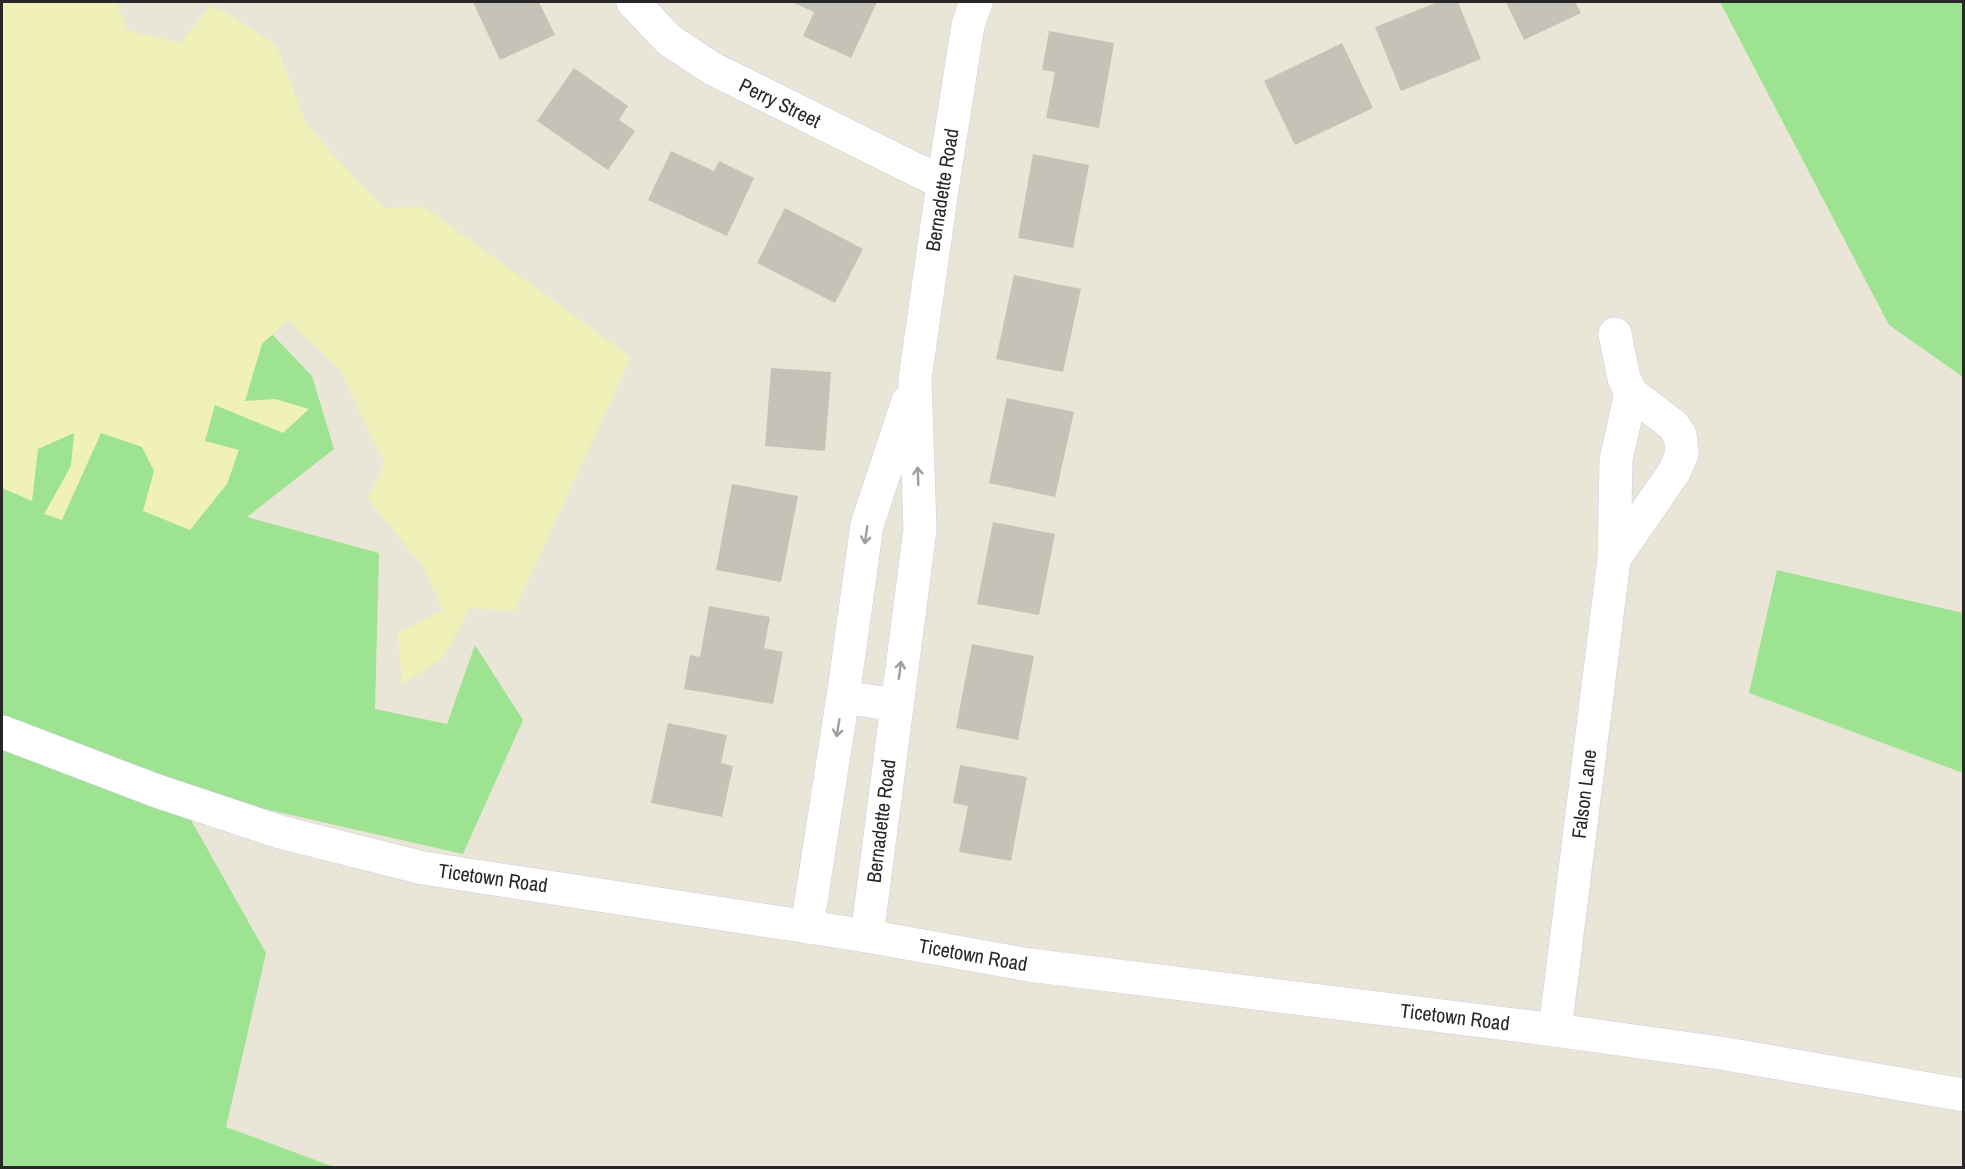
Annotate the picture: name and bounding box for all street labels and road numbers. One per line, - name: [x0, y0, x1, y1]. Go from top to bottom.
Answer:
- street label: Perry Street: [735, 71, 826, 134]
- street label: Bernadette Road: [918, 127, 965, 253]
- street label: Falson Lane: [1565, 748, 1602, 840]
- street label: Bernadette Road: [860, 758, 901, 884]
- street label: Ticetown Road: [437, 856, 549, 899]
- street label: Ticetown Road: [917, 932, 1030, 977]
- street label: Ticetown Road: [1399, 996, 1511, 1037]

